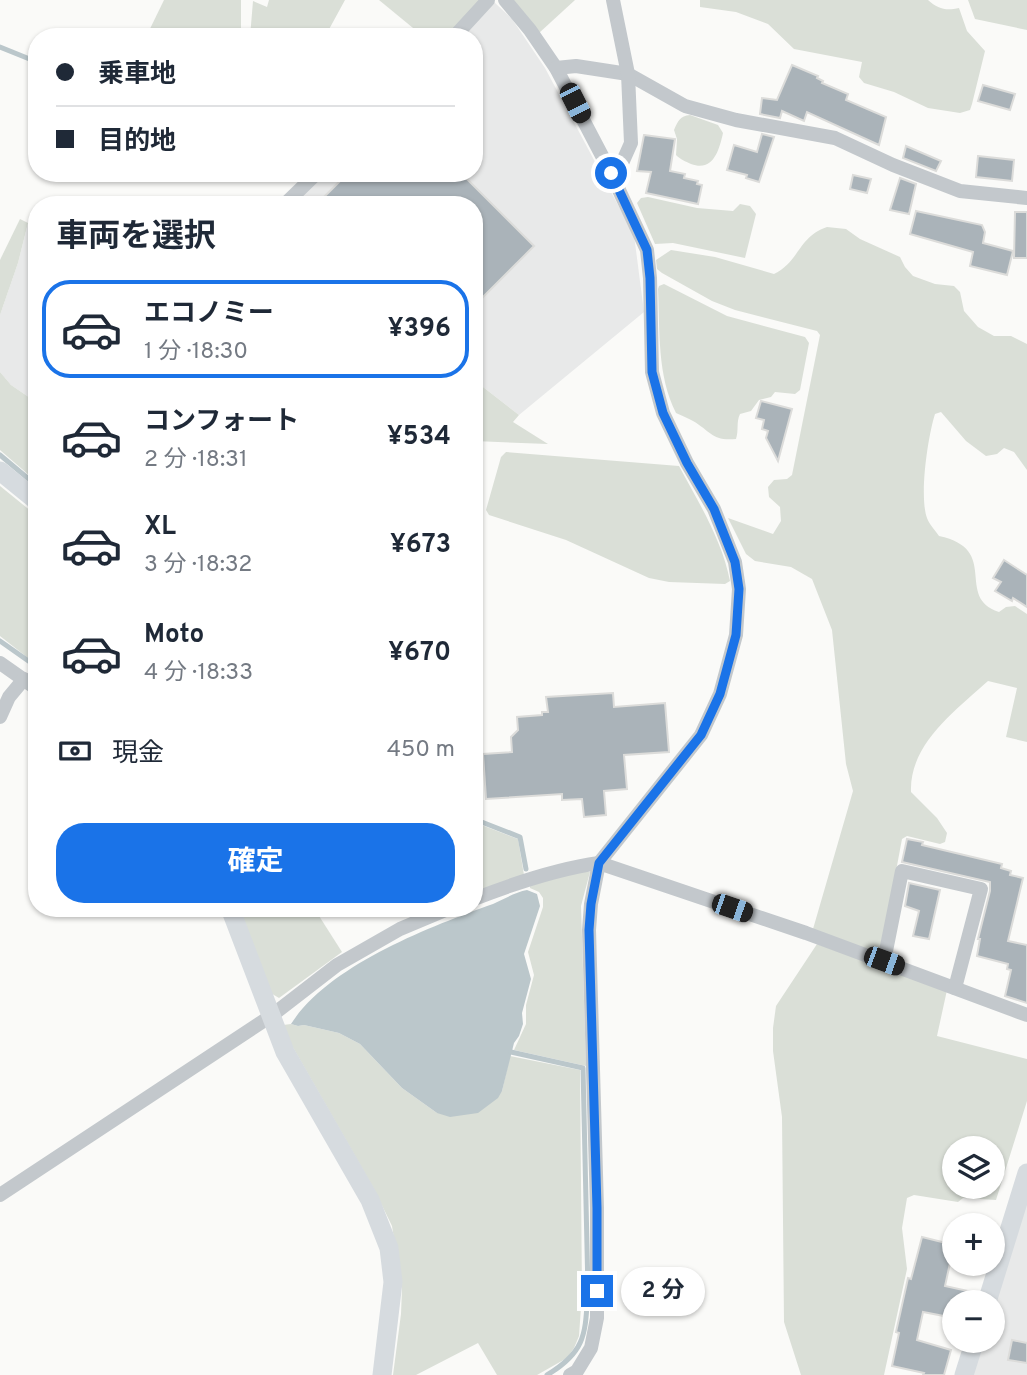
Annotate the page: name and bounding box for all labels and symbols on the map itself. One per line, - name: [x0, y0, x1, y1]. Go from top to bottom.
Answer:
- car: [557, 80, 594, 126]
- route start: [595, 157, 627, 189]
- car: [709, 891, 756, 925]
- car: [861, 944, 908, 978]
- callout: 2 分: [622, 1266, 706, 1316]
- route end: [581, 1275, 613, 1307]

